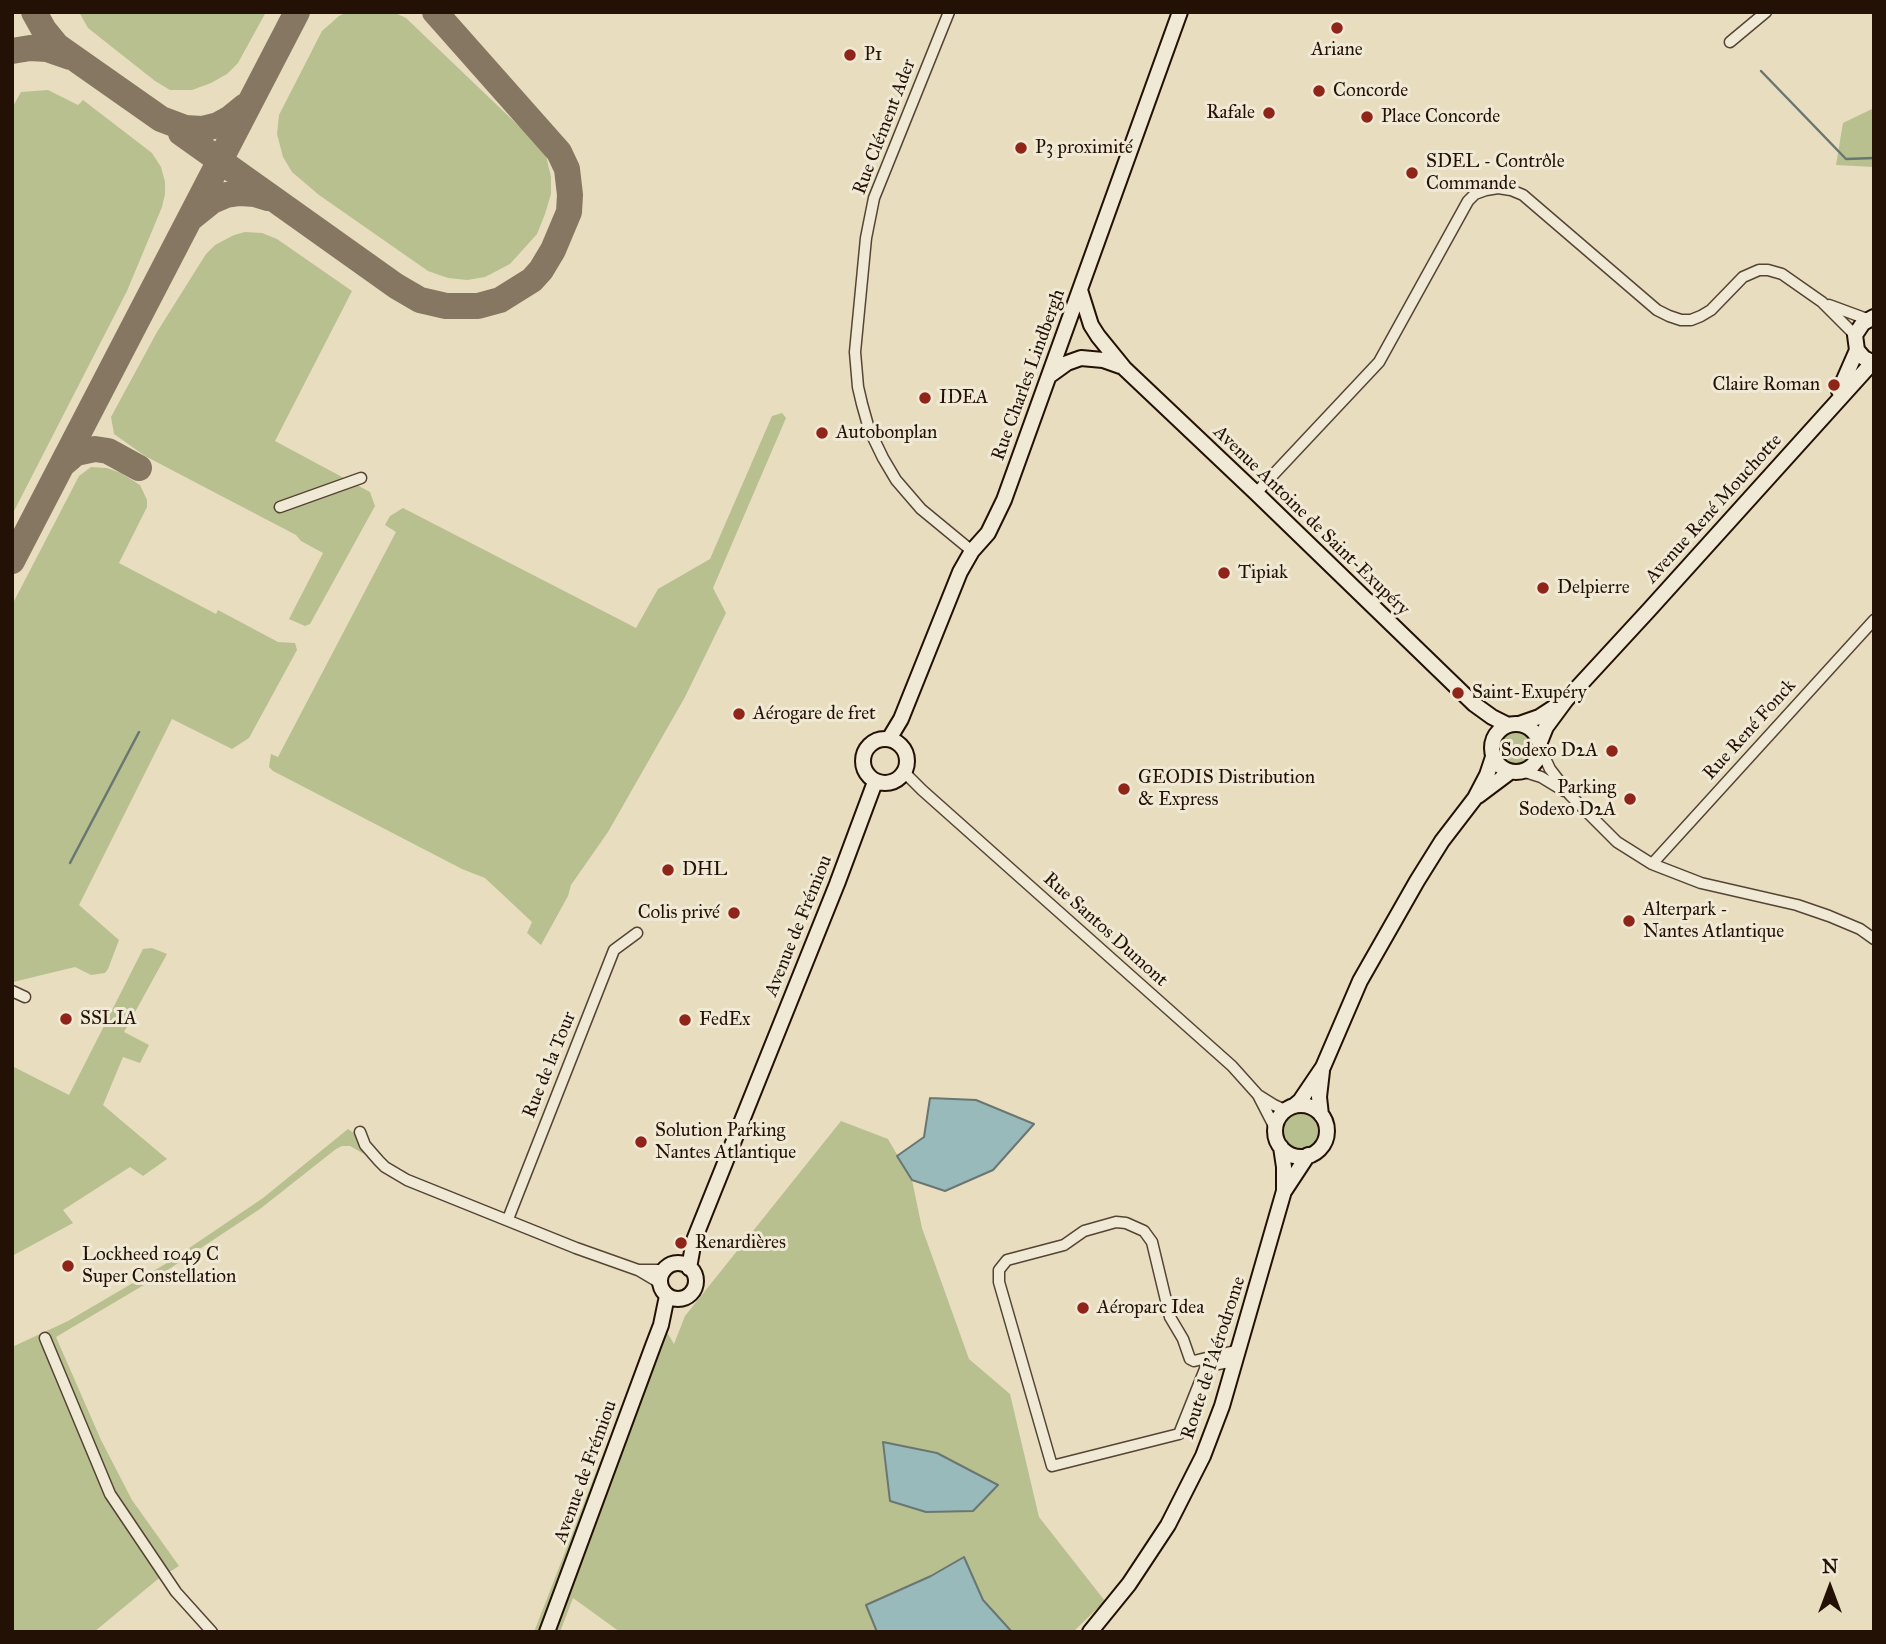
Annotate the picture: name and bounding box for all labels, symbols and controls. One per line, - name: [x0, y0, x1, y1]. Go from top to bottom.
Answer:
- marker: Ariane: [1329, 20, 1345, 36]
- place label: Ariane: [1311, 39, 1363, 61]
- place label: P1: [864, 44, 882, 66]
- marker: P1: [842, 47, 858, 63]
- street label: Rue Clément Ader: [849, 56, 921, 198]
- place label: Concorde: [1333, 80, 1408, 102]
- marker: Concorde: [1311, 83, 1327, 99]
- place label: Rafale: [1206, 102, 1255, 124]
- marker: Rafale: [1261, 105, 1277, 121]
- place label: Place Concorde: [1381, 106, 1500, 128]
- marker: Place Concorde: [1359, 109, 1375, 125]
- place label: P3 proximité: [1035, 137, 1133, 159]
- marker: P3 proximité: [1013, 140, 1029, 156]
- place label: SDEL - Contrôle Commande: [1426, 151, 1565, 195]
- marker: SDEL - Contrôle Commande: [1404, 165, 1420, 181]
- street label: Rue Charles Lindbergh: [987, 286, 1071, 464]
- place label: Claire Roman: [1713, 374, 1820, 396]
- marker: Claire Roman: [1826, 377, 1842, 393]
- place label: IDEA: [939, 387, 988, 409]
- marker: IDEA: [917, 390, 933, 406]
- street label: Avenue Antoine de Saint-Exupéry: [1208, 421, 1414, 621]
- place label: Autobonplan: [836, 422, 937, 444]
- marker: Autobonplan: [814, 425, 830, 441]
- street label: Avenue René Mouchotte: [1641, 430, 1787, 588]
- place label: Tipiak: [1238, 562, 1288, 584]
- marker: Tipiak: [1216, 565, 1232, 581]
- place label: Delpierre: [1557, 577, 1630, 599]
- marker: Delpierre: [1535, 580, 1551, 596]
- street label: Rue René Fonck: [1699, 675, 1801, 785]
- place label: Saint-Exupéry: [1472, 682, 1587, 704]
- marker: Saint-Exupéry: [1450, 685, 1466, 701]
- place label: Aérogare de fret: [753, 703, 876, 725]
- marker: Aérogare de fret: [731, 706, 747, 722]
- place label: Sodexo D2A: [1501, 740, 1598, 762]
- marker: Sodexo D2A: [1604, 743, 1620, 759]
- place label: GEODIS Distribution & Express: [1138, 767, 1315, 811]
- place label: Parking Sodexo D2A: [1519, 777, 1616, 821]
- marker: GEODIS Distribution & Express: [1116, 781, 1132, 797]
- marker: Parking Sodexo D2A: [1622, 791, 1638, 807]
- street label: Avenue de Frémiou: [760, 852, 838, 1000]
- place label: DHL: [682, 859, 727, 881]
- marker: DHL: [660, 862, 676, 878]
- street label: Rue Santos Dumont: [1038, 868, 1172, 992]
- place label: Alterpark - Nantes Atlantique: [1643, 899, 1784, 943]
- place label: Colis privé: [638, 902, 720, 924]
- marker: Colis privé: [726, 905, 742, 921]
- marker: Alterpark - Nantes Atlantique: [1621, 913, 1637, 929]
- place label: SSLIA: [80, 1008, 137, 1030]
- street label: Rue de la Tour: [518, 1009, 582, 1121]
- place label: FedEx: [699, 1009, 750, 1031]
- marker: SSLIA: [58, 1011, 74, 1027]
- marker: FedEx: [677, 1012, 693, 1028]
- place label: Solution Parking Nantes Atlantique: [655, 1120, 796, 1164]
- marker: Solution Parking Nantes Atlantique: [633, 1134, 649, 1150]
- place label: Renardières: [695, 1232, 786, 1254]
- marker: Renardières: [673, 1235, 689, 1251]
- place label: Lockheed 1049 C Super Constellation: [82, 1244, 236, 1288]
- marker: Lockheed 1049 C Super Constellation: [60, 1258, 76, 1274]
- street label: Route de l'Aérodrome: [1177, 1274, 1251, 1442]
- place label: Aéroparc Idea: [1097, 1297, 1204, 1319]
- marker: Aéroparc Idea: [1075, 1300, 1091, 1316]
- street label: Avenue de Frémiou: [550, 1397, 622, 1547]
- north arrow: [1795, 1553, 1865, 1623]
- text: N: [1822, 1555, 1838, 1578]

